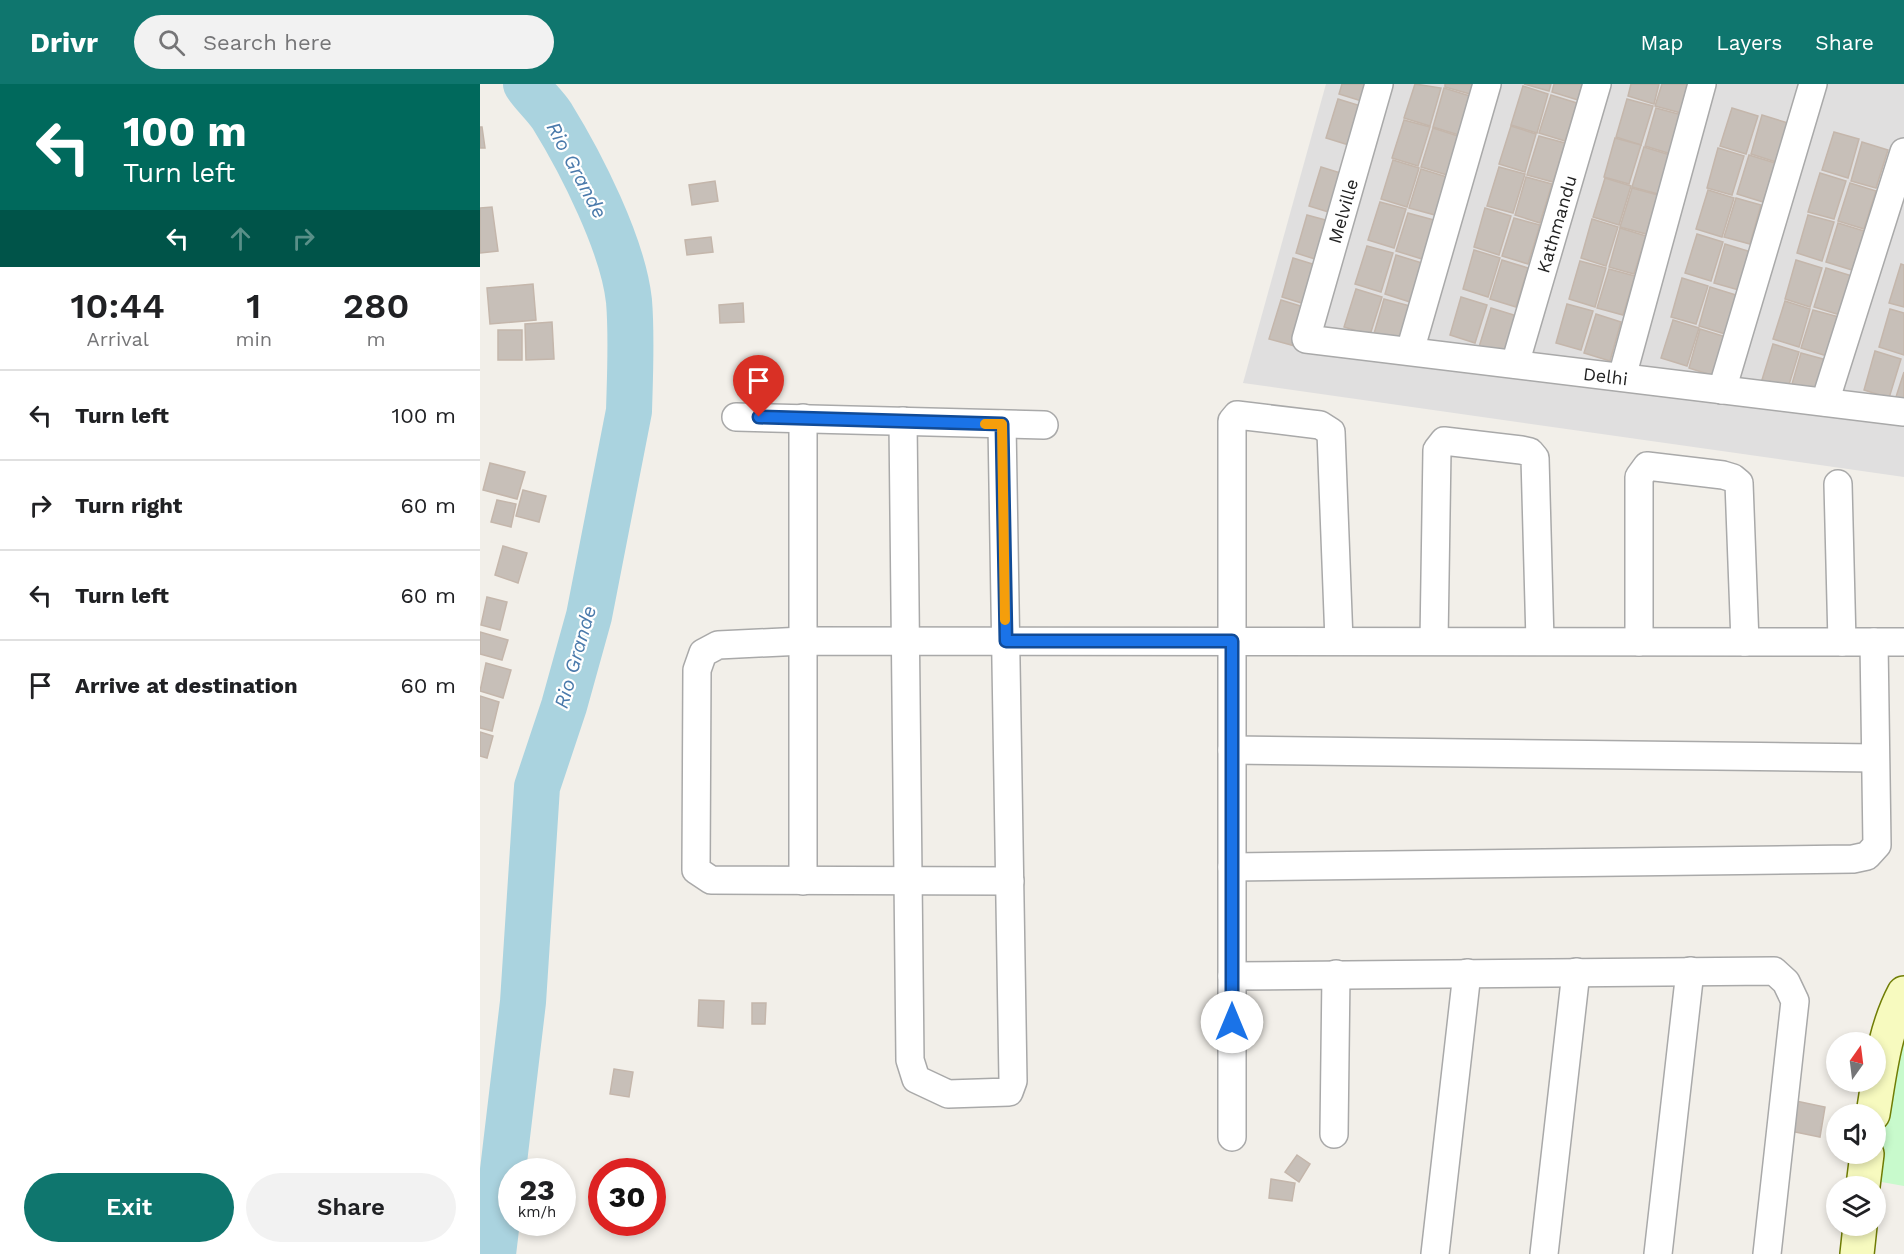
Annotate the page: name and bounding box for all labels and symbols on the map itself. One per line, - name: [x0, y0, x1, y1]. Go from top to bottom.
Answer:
- water label: Rio Grande: [542, 118, 612, 222]
- street label: Kathmandu: [1532, 172, 1580, 275]
- street label: Melville: [1324, 176, 1362, 246]
- pin: [733, 355, 784, 417]
- street label: Delhi: [1582, 362, 1629, 389]
- water label: Rio Grande: [549, 603, 601, 711]
- position arrow: [1200, 990, 1264, 1054]
- north arrow: [1826, 1032, 1886, 1092]
- speed limit sign: 30: [588, 1158, 666, 1236]

